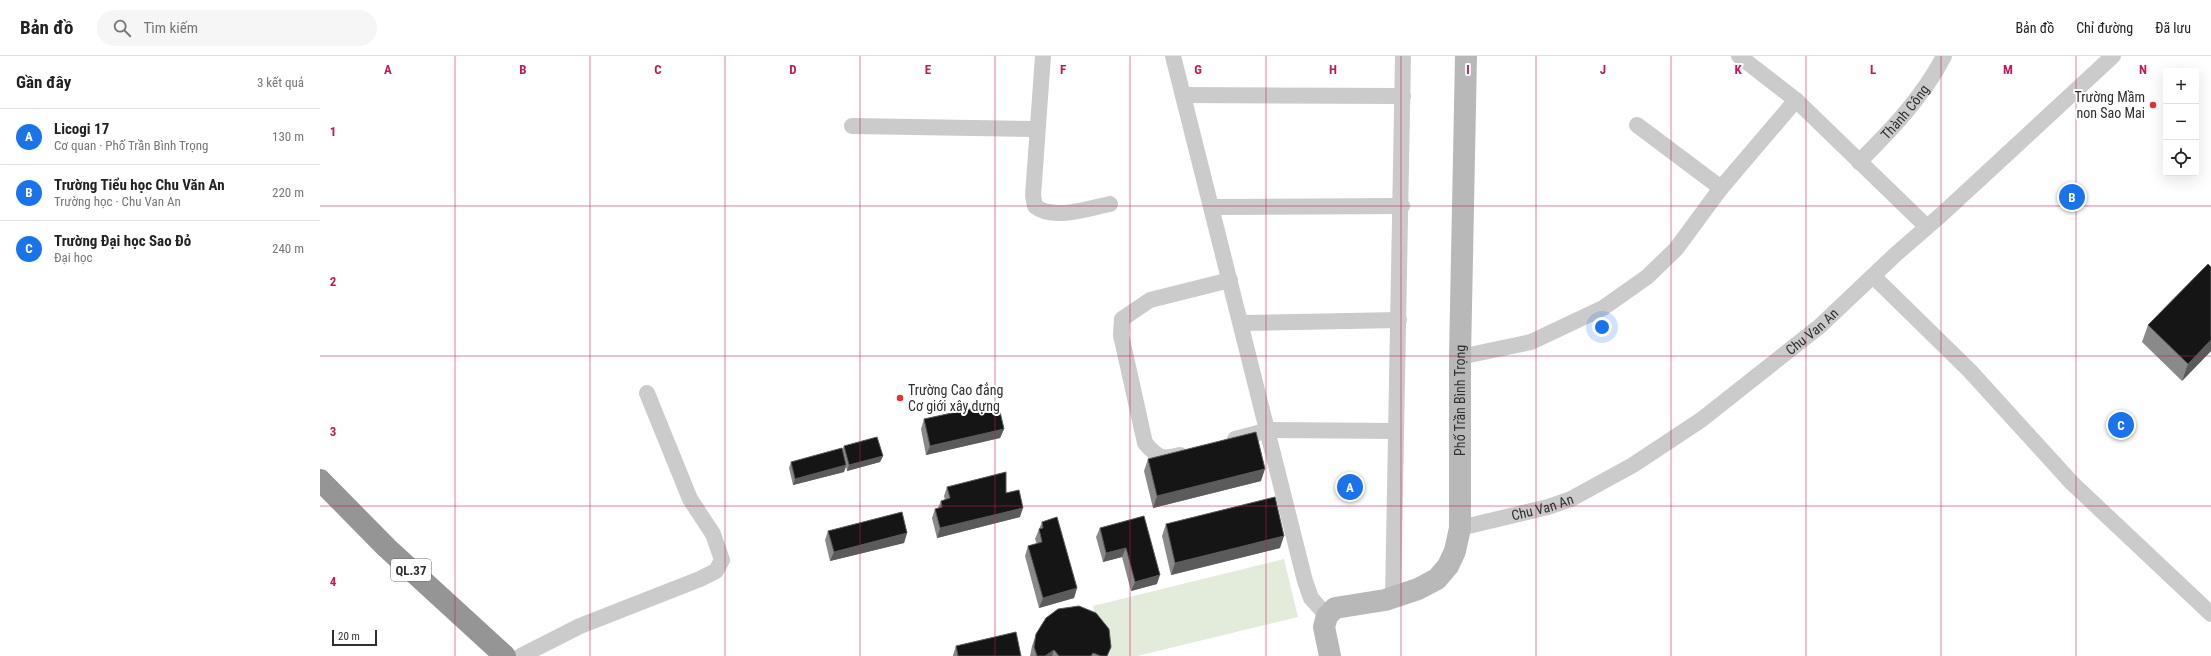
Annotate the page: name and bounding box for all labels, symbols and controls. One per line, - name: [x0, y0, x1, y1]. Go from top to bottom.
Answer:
- search box: [97, 10, 377, 46]
- text: Bản đồ: [20, 16, 73, 39]
- icon: search: [111, 17, 133, 39]
- text: Tìm kiếm: [143, 19, 198, 37]
- text: Bản đồ: [2015, 20, 2054, 36]
- text: Chỉ đường: [2076, 20, 2133, 36]
- text: Đã lưu: [2155, 20, 2191, 36]
- text: A: [384, 62, 392, 77]
- text: B: [519, 62, 527, 77]
- text: C: [654, 62, 662, 77]
- text: D: [789, 62, 797, 77]
- text: E: [925, 62, 932, 77]
- text: F: [1060, 62, 1066, 77]
- text: G: [1194, 62, 1202, 77]
- text: H: [1329, 62, 1337, 77]
- text: I: [1466, 62, 1470, 77]
- text: J: [1600, 62, 1606, 77]
- text: K: [1734, 62, 1742, 77]
- text: L: [1870, 62, 1876, 77]
- text: M: [2003, 62, 2013, 77]
- text: N: [2139, 62, 2147, 77]
- map controls: [2163, 68, 2199, 176]
- button: +: [2163, 68, 2199, 104]
- text: Gần đây: [16, 72, 71, 92]
- text: 3 kết quả: [257, 75, 304, 90]
- street label: Thành Công: [1878, 82, 1932, 143]
- place label: Trường Mầm non Sao Mai: [2074, 89, 2145, 121]
- marker: Trường Mầm non Sao Mai: [2148, 100, 2158, 110]
- button: −: [2163, 104, 2199, 140]
- text: Licogi 17: [54, 120, 109, 138]
- text: 1: [330, 124, 336, 139]
- text: A: [25, 129, 33, 144]
- text: 130 m: [272, 129, 304, 144]
- text: Cơ quan · Phố Trần Bình Trọng: [54, 138, 208, 153]
- button: locate: [2163, 140, 2199, 176]
- text: Trường Tiểu học Chu Văn An: [54, 176, 225, 194]
- pin: B: [2059, 182, 2085, 212]
- text: B: [25, 185, 33, 200]
- text: 220 m: [272, 185, 304, 200]
- text: Trường học · Chu Van An: [54, 194, 181, 209]
- text: Trường Đại học Sao Đỏ: [54, 232, 191, 250]
- text: C: [25, 241, 33, 256]
- text: 240 m: [272, 241, 304, 256]
- text: Đại học: [54, 250, 93, 265]
- text: 2: [330, 274, 337, 289]
- street label: Chu Van An: [1782, 305, 1842, 358]
- your location: [1592, 317, 1612, 337]
- street label: Phố Trần Bình Trọng: [1452, 345, 1468, 456]
- place label: Trường Cao đẳng Cơ giới xây dựng: [908, 382, 1003, 414]
- marker: Trường Cao đẳng Cơ giới xây dựng: [895, 393, 905, 403]
- pin: C: [2108, 410, 2134, 440]
- text: 3: [330, 424, 336, 439]
- pin: A: [1337, 472, 1363, 502]
- street label: Chu Van An: [1510, 491, 1576, 523]
- road number: QL.37: [391, 559, 431, 581]
- text: 4: [330, 574, 337, 589]
- scale bar: [332, 628, 377, 647]
- text: 20 m: [338, 630, 360, 643]

